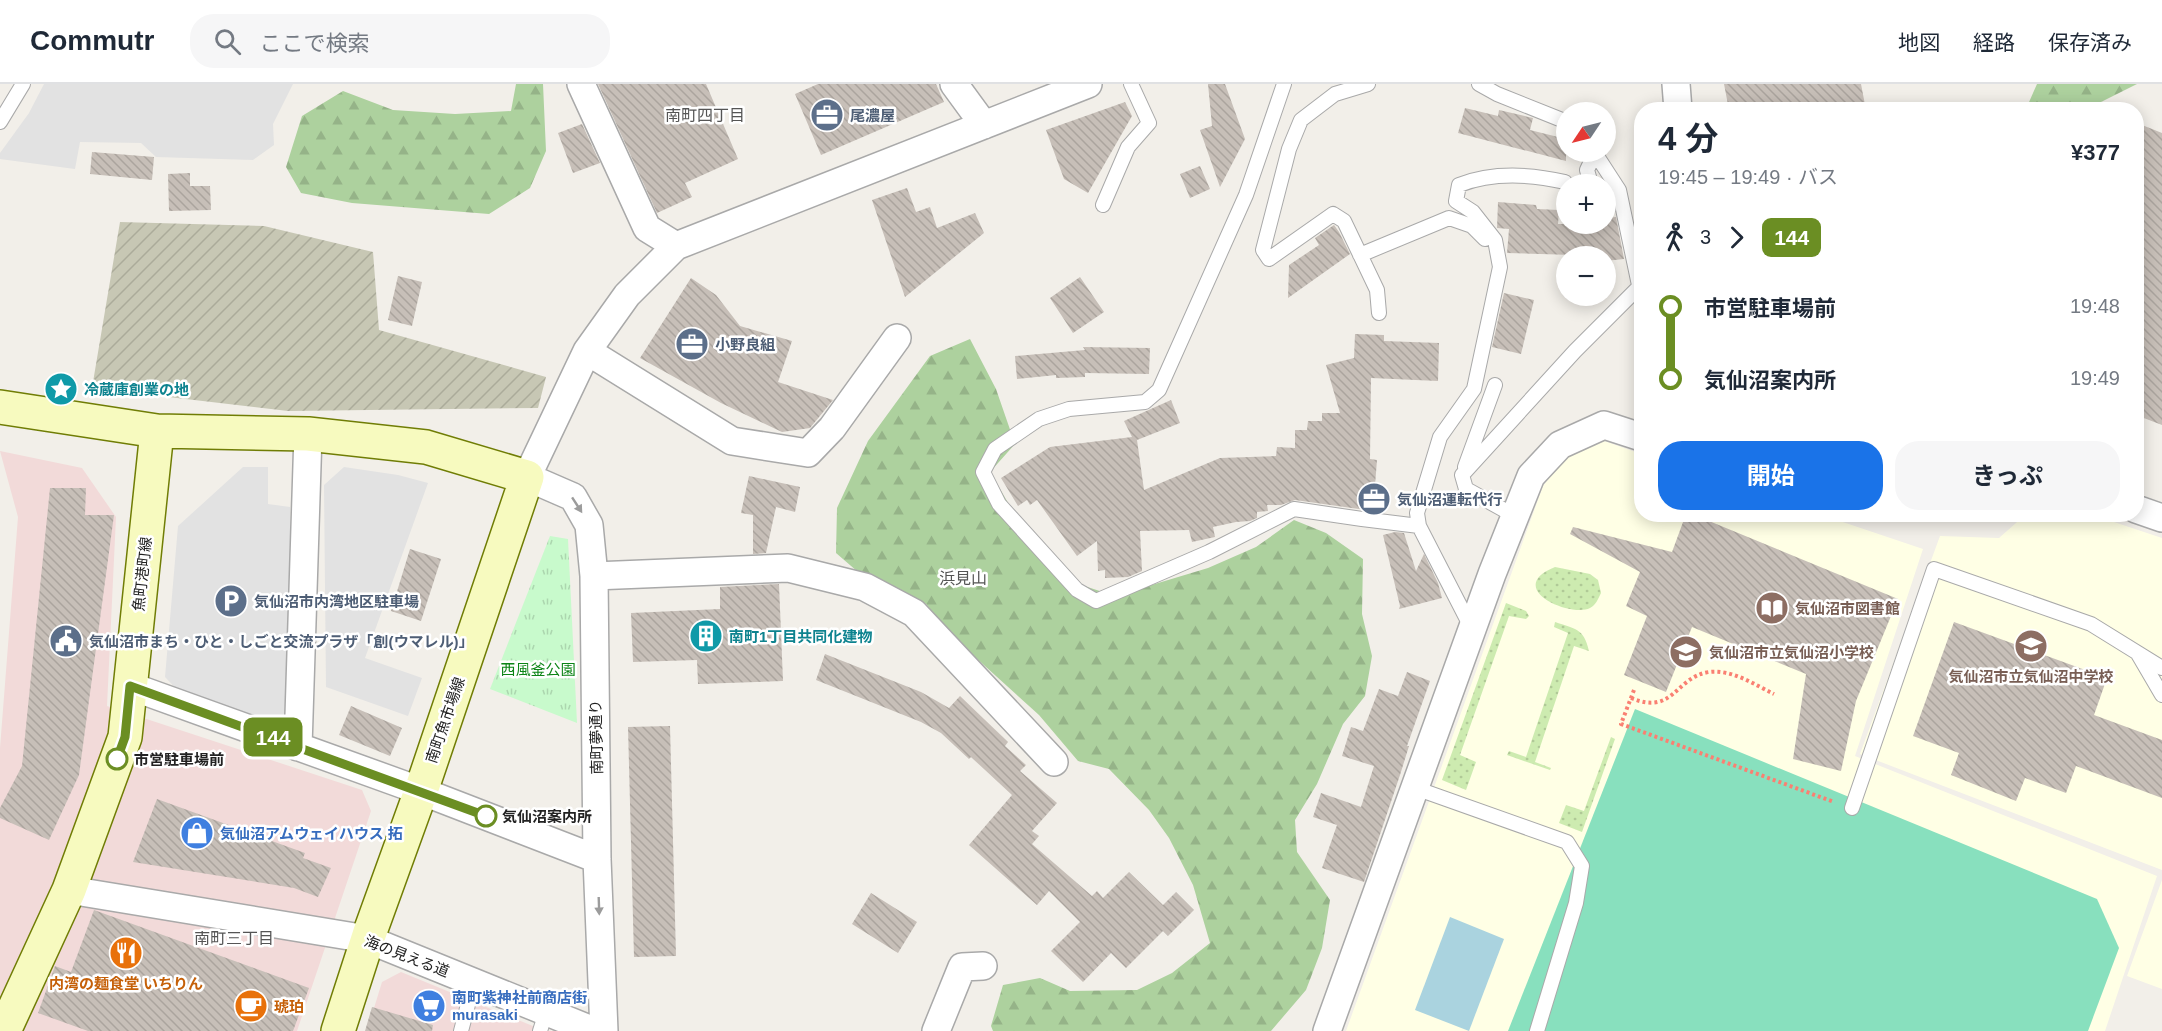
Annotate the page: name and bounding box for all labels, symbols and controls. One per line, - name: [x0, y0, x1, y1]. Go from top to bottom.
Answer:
- search box: [190, 14, 610, 68]
- text: Commutr: [30, 25, 154, 56]
- icon: search: [211, 25, 244, 58]
- text: ここで検索: [259, 31, 369, 56]
- text: 地図: [1898, 31, 1940, 54]
- text: 経路: [1973, 31, 2015, 54]
- text: 保存済み: [2048, 31, 2132, 54]
- office icon: 尾濃屋: [809, 97, 845, 133]
- north arrow: [1556, 102, 1616, 162]
- map controls: [1556, 102, 1616, 306]
- district label: 南町四丁目: [665, 107, 745, 124]
- place label: 尾濃屋: [850, 107, 895, 124]
- text: 4 分: [1658, 120, 1719, 157]
- text: ¥377: [2071, 140, 2120, 165]
- text: 19:45 – 19:49 · バス: [1658, 166, 1838, 188]
- button: +: [1556, 174, 1616, 234]
- icon: walk: [1658, 221, 1691, 254]
- icon: forward: [1720, 221, 1753, 254]
- text: 3: [1700, 226, 1711, 248]
- text: 144: [1774, 226, 1809, 249]
- button: −: [1556, 246, 1616, 306]
- text: 19:48: [2070, 295, 2120, 317]
- text: 市営駐車場前: [1704, 296, 1836, 321]
- office icon: 小野良組: [674, 326, 710, 362]
- place label: 小野良組: [715, 336, 775, 353]
- text: 19:49: [2070, 367, 2120, 389]
- text: 気仙沼案内所: [1704, 368, 1836, 393]
- place icon: 冷蔵庫創業の地: [43, 371, 79, 407]
- place label: 冷蔵庫創業の地: [84, 381, 189, 398]
- button: 開始: [1658, 441, 1883, 510]
- button: きっぷ: [1895, 441, 2120, 510]
- office icon: 気仙沼運転代行: [1356, 481, 1392, 517]
- place label: 気仙沼運転代行: [1397, 491, 1502, 508]
- one-way arrow: [571, 497, 582, 513]
- street label: 魚町港町線: [130, 536, 154, 612]
- district label: 浜見山: [939, 570, 987, 587]
- parking icon: 気仙沼市内湾地区駐車場: [213, 583, 249, 619]
- library icon: 気仙沼市図書館: [1754, 590, 1790, 626]
- place label: 気仙沼市内湾地区駐車場: [254, 593, 419, 610]
- place label: 気仙沼市図書館: [1795, 600, 1900, 617]
- building icon: 南町1丁目共同化建物: [688, 618, 724, 654]
- public building icon: 気仙沼市まち・ひと・しごと交流プラザ「創(ウマレル)」: [48, 623, 84, 659]
- place label: 南町1丁目共同化建物: [729, 628, 872, 645]
- school or university icon: 気仙沼市立気仙沼中学校: [2013, 628, 2049, 664]
- place label: 気仙沼市まち・ひと・しごと交流プラザ「創(ウマレル)」: [89, 633, 474, 650]
- school or university icon: 気仙沼市立気仙沼小学校: [1668, 634, 1704, 670]
- place label: 気仙沼市立気仙沼小学校: [1709, 644, 1874, 661]
- park label: 西風釜公園: [500, 661, 576, 678]
- place label: 気仙沼市立気仙沼中学校: [1948, 668, 2114, 685]
- street label: 南町魚市場線: [422, 675, 468, 765]
- street label: 南町夢通り: [587, 699, 605, 775]
- line badge: 144: [238, 718, 308, 756]
- text: 144: [255, 726, 291, 749]
- marker: 市営駐車場前: [106, 748, 128, 770]
- place label: 市営駐車場前: [134, 751, 224, 768]
- marker: 気仙沼案内所: [475, 805, 497, 827]
- place label: 気仙沼案内所: [502, 808, 592, 825]
- shop icon: 気仙沼アムウェイハウス 拓: [179, 815, 215, 851]
- place label: 気仙沼アムウェイハウス 拓: [220, 825, 403, 842]
- one-way arrow: [595, 897, 604, 916]
- district label: 南町三丁目: [194, 930, 274, 947]
- street label: 海の見える道: [362, 932, 452, 980]
- restaurant icon: 内湾の麺食堂 いちりん: [108, 935, 144, 971]
- place label: 内湾の麺食堂 いちりん: [49, 975, 203, 992]
- cafe icon: 琥珀: [233, 988, 269, 1024]
- supermarket icon: 南町紫神社前商店街 murasaki: [411, 988, 447, 1024]
- place label: 南町紫神社前商店街 murasaki: [452, 989, 587, 1023]
- place label: 琥珀: [274, 998, 304, 1015]

